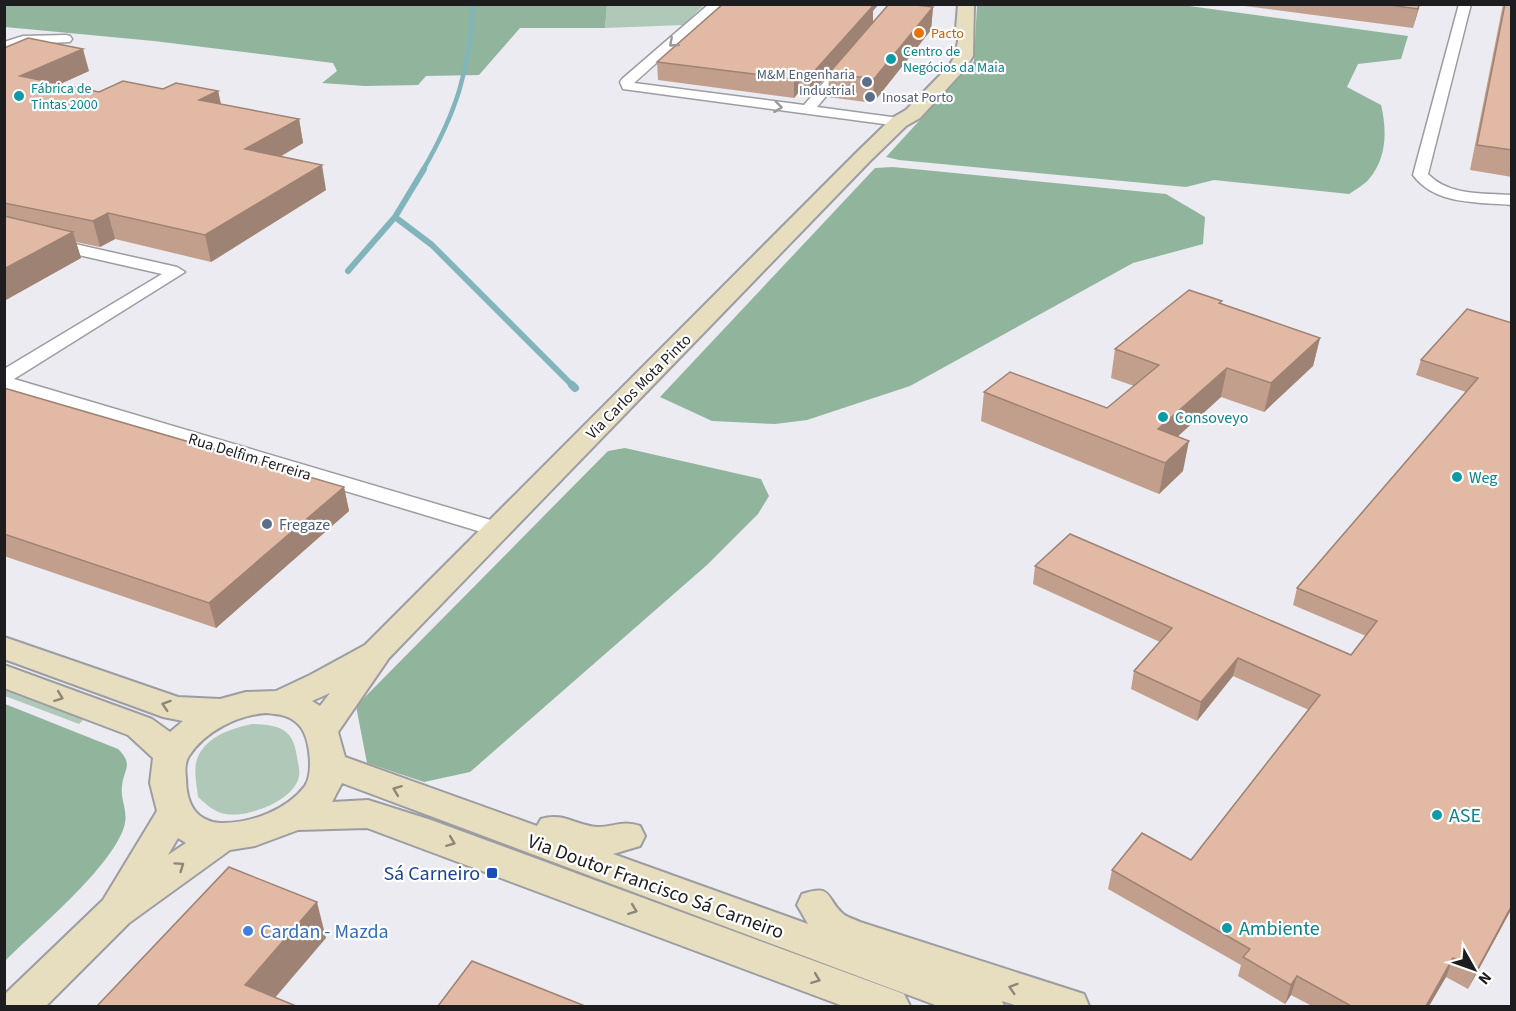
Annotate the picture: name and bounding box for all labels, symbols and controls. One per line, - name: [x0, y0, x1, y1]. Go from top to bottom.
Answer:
- place label: Pacto: [931, 24, 964, 44]
- marker: Pacto: [912, 26, 926, 40]
- one-way arrow: [669, 36, 679, 47]
- place label: Centro de Negócios da Maia: [903, 42, 1005, 78]
- marker: Centro de Negócios da Maia: [884, 52, 898, 66]
- place label: M&M Engenharia Industrial: [757, 65, 855, 101]
- marker: M&M Engenharia Industrial: [860, 75, 874, 89]
- place label: Fábrica de Tintas 2000: [31, 79, 98, 115]
- place label: Inosat Porto: [882, 88, 953, 108]
- marker: Fábrica de Tintas 2000: [12, 89, 26, 103]
- marker: Inosat Porto: [863, 90, 877, 104]
- one-way arrow: [773, 100, 782, 113]
- street label: Via Carlos Mota Pinto: [581, 329, 696, 444]
- place label: Consoveyo: [1175, 407, 1248, 429]
- marker: Consoveyo: [1156, 410, 1170, 424]
- street label: Rua Delfim Ferreira: [185, 428, 314, 486]
- place label: Weg: [1469, 467, 1497, 489]
- marker: Weg: [1450, 470, 1464, 484]
- place label: Fregaze: [279, 514, 330, 536]
- marker: Fregaze: [260, 517, 274, 531]
- one-way arrow: [53, 689, 64, 702]
- one-way arrow: [161, 700, 172, 713]
- one-way arrow: [393, 785, 403, 798]
- place label: ASE: [1449, 802, 1481, 830]
- marker: ASE: [1430, 808, 1444, 822]
- street label: Via Doutor Francisco Sá Carneiro: [524, 827, 788, 946]
- one-way arrow: [444, 835, 455, 847]
- place label: Sá Carneiro: [383, 860, 480, 888]
- one-way arrow: [173, 862, 184, 873]
- marker: Sá Carneiro: [485, 866, 499, 880]
- one-way arrow: [627, 903, 638, 916]
- place label: Ambiente: [1239, 915, 1320, 943]
- place label: Cardan - Mazda: [260, 918, 389, 946]
- marker: Ambiente: [1220, 921, 1234, 935]
- marker: Cardan - Mazda: [241, 924, 255, 938]
- north arrow: [1444, 939, 1504, 999]
- text: N: [1473, 967, 1497, 989]
- one-way arrow: [810, 972, 821, 984]
- one-way arrow: [1008, 983, 1019, 996]

